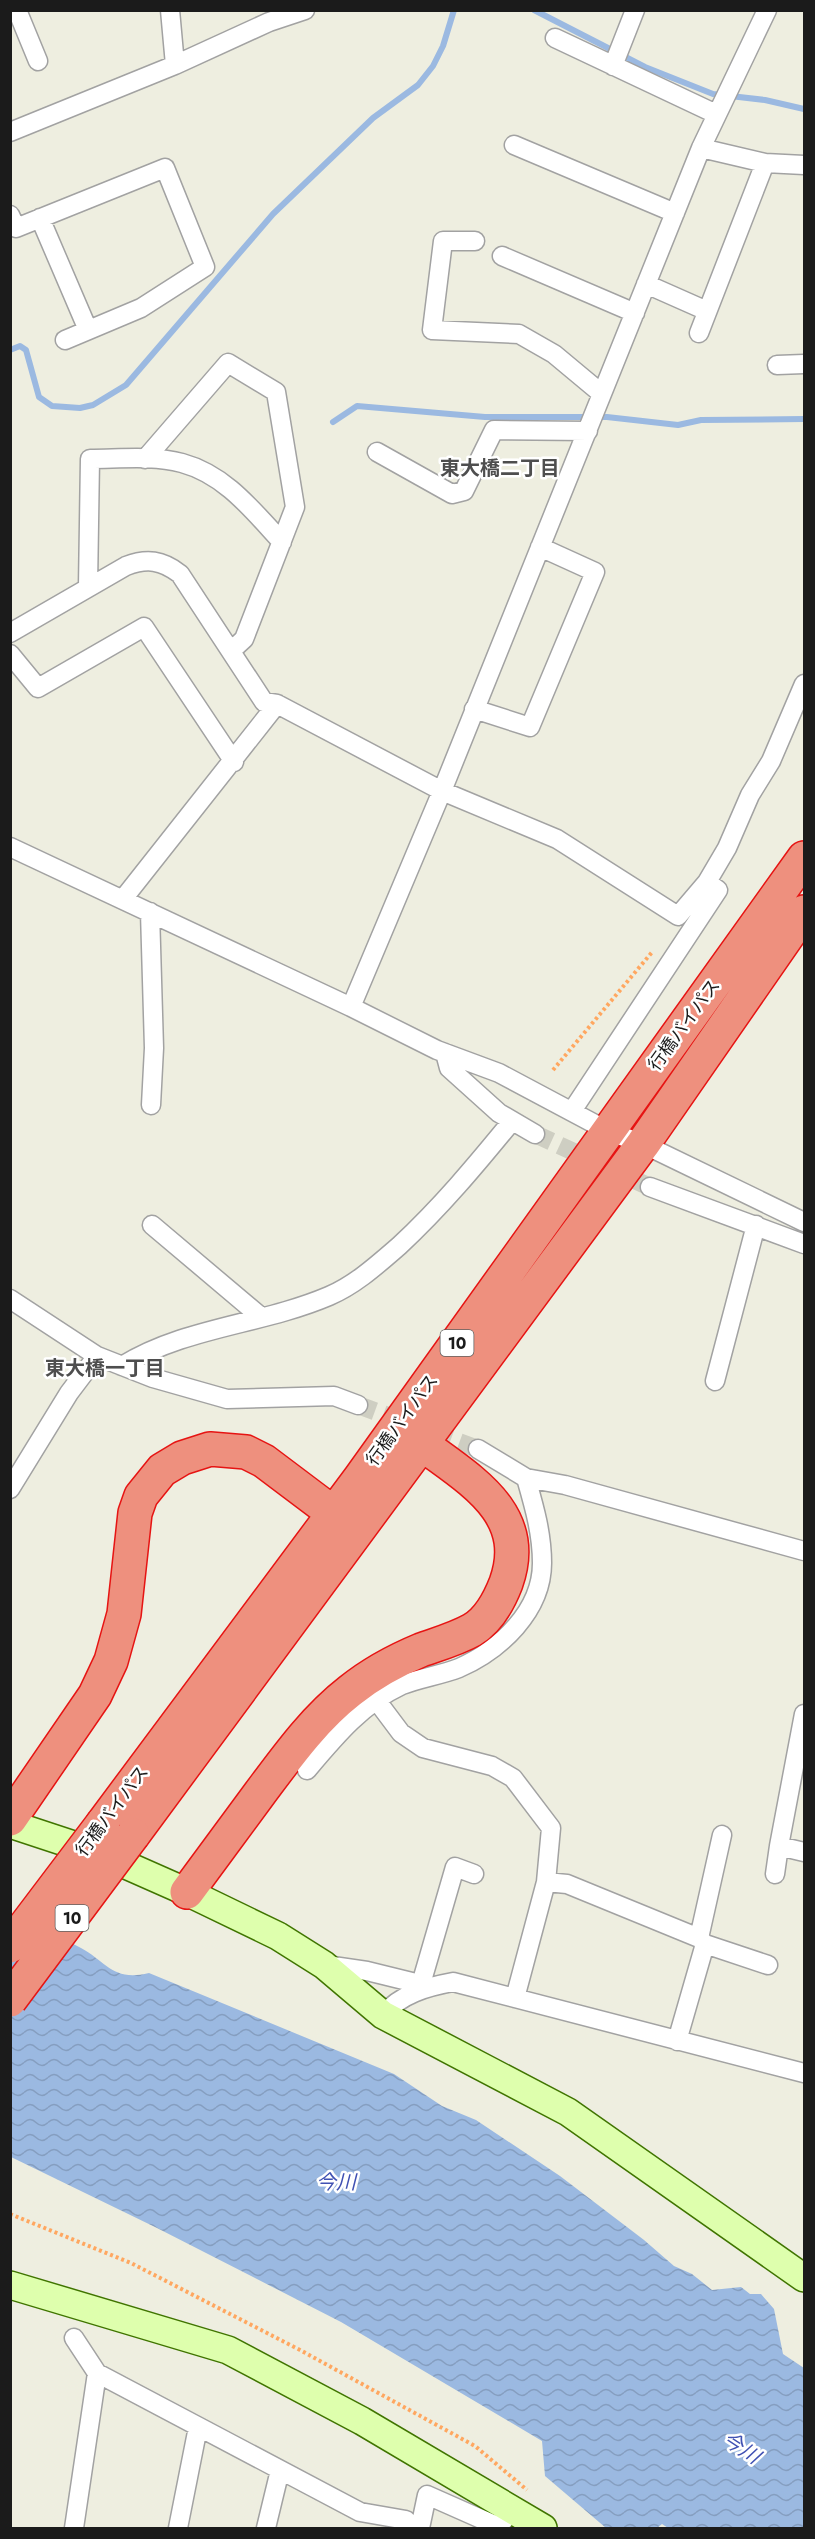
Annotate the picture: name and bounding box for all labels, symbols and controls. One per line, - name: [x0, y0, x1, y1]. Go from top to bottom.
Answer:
- district label: 東大橋二丁目: [440, 454, 560, 483]
- street label: 行橋バイパス: [642, 974, 726, 1076]
- road number: 10: [440, 1330, 474, 1356]
- district label: 東大橋一丁目: [45, 1354, 165, 1383]
- street label: 行橋バイパス: [360, 1369, 444, 1471]
- street label: 行橋バイパス: [69, 1760, 155, 1862]
- road number: 10: [56, 1905, 88, 1931]
- water label: 今川: [316, 2168, 358, 2197]
- water label: 今川: [716, 2425, 767, 2472]

